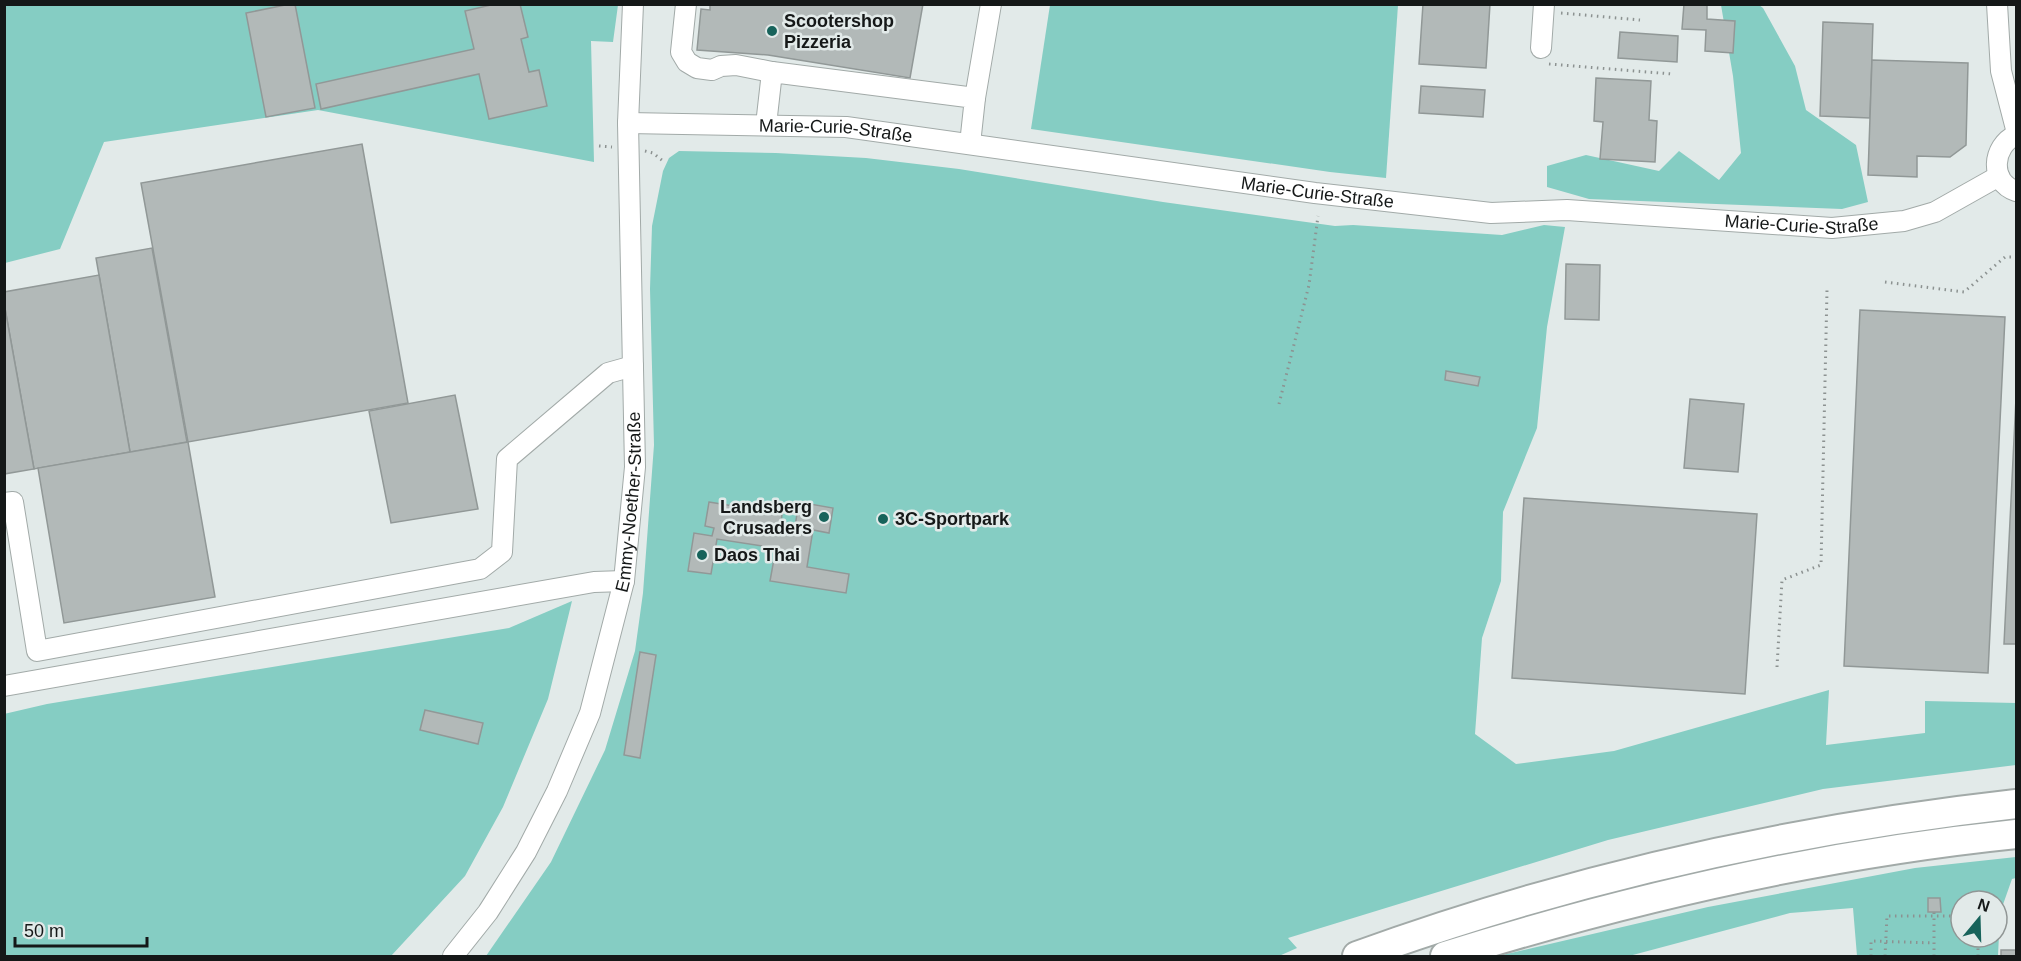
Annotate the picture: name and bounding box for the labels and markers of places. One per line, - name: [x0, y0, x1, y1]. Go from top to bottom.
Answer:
- place label: Scootershop Pizzeria: [784, 11, 894, 52]
- marker: Scootershop Pizzeria: [765, 24, 779, 38]
- place label: Landsberg Crusaders: [720, 497, 812, 538]
- place label: 3C-Sportpark: [895, 509, 1010, 529]
- marker: Landsberg Crusaders: [817, 510, 831, 524]
- marker: 3C-Sportpark: [876, 512, 890, 526]
- place label: Daos Thai: [714, 545, 800, 565]
- marker: Daos Thai: [695, 548, 709, 562]

